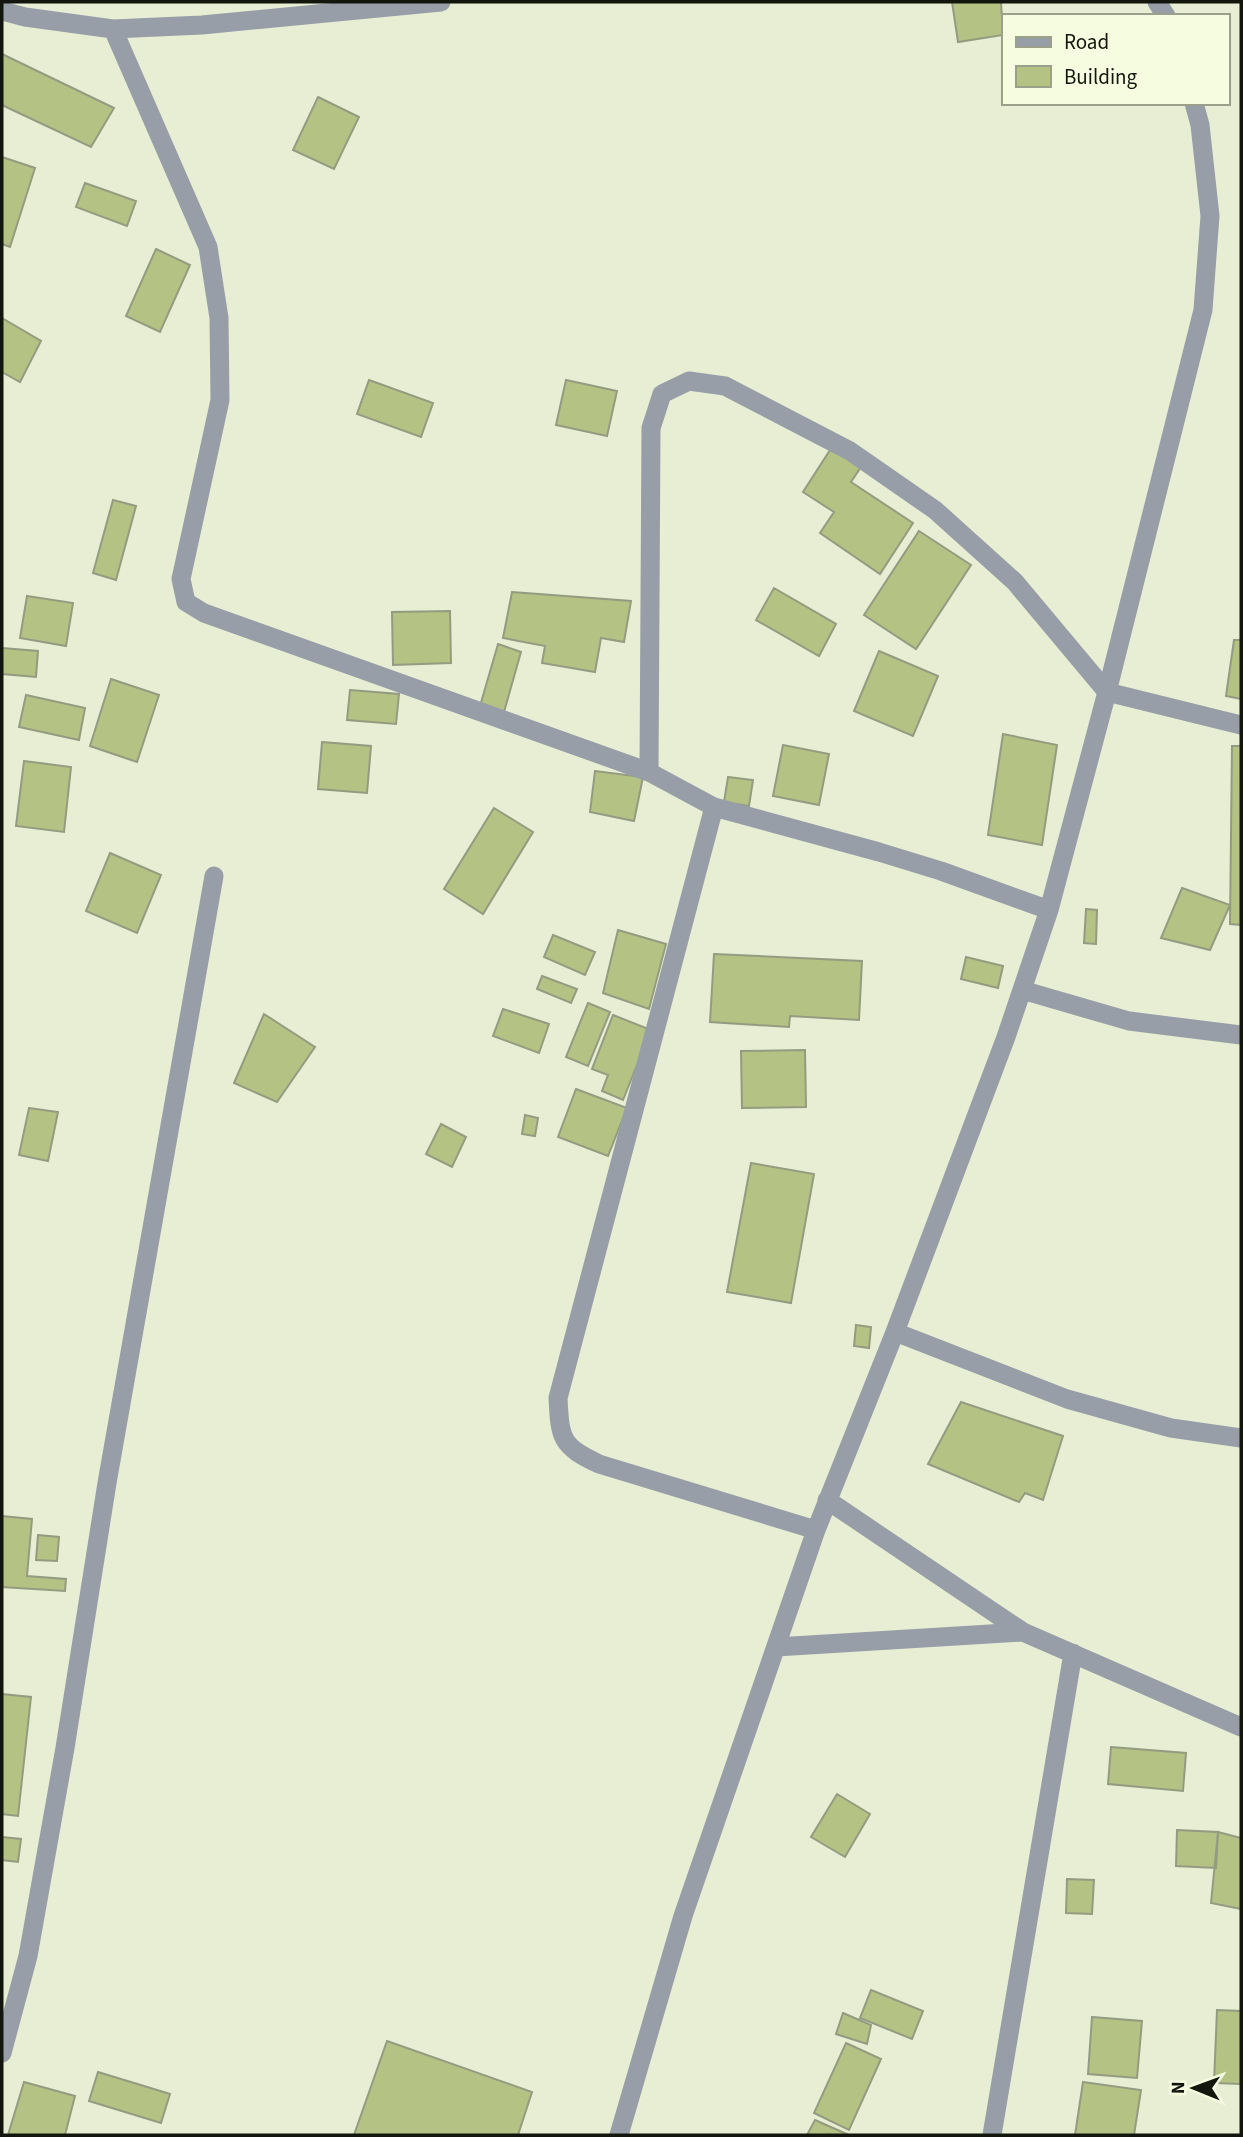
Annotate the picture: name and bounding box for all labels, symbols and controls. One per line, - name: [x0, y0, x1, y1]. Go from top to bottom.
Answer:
- legend: [1002, 14, 1229, 105]
- text: Road: [1064, 27, 1109, 57]
- text: Building: [1064, 62, 1138, 92]
- north arrow: [1159, 2053, 1229, 2123]
- text: N: [1165, 2081, 1192, 2094]

